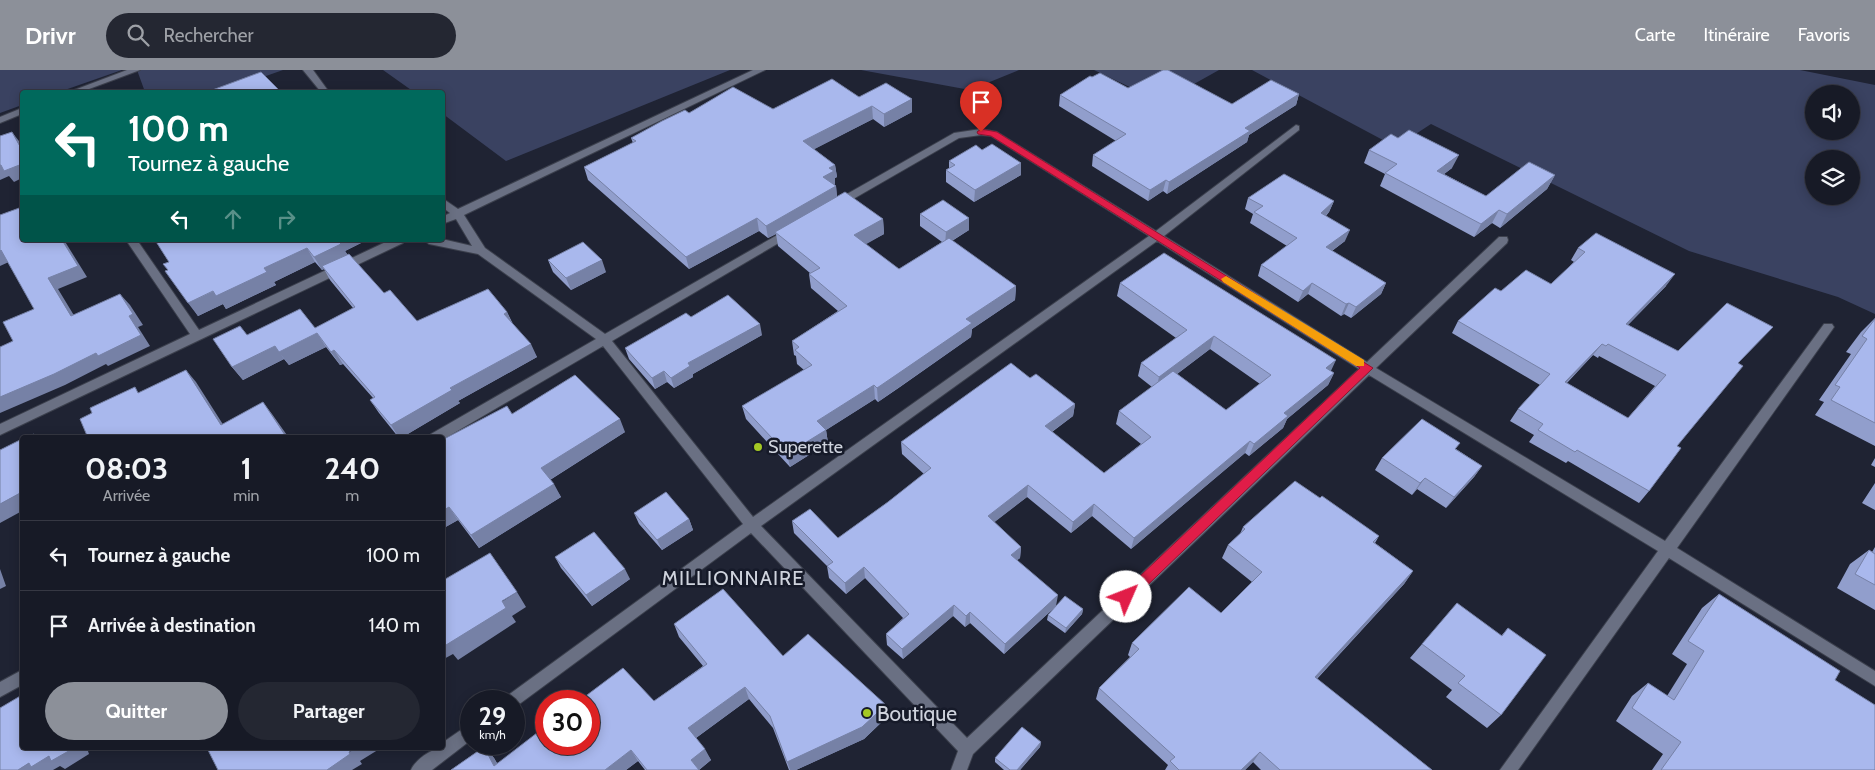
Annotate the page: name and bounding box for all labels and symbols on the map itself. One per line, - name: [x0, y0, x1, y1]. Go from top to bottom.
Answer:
- pin: [960, 81, 1002, 132]
- place label: Superette: [768, 436, 843, 458]
- marker: Superette: [752, 441, 764, 453]
- district label: MILLIONNAIRE: [662, 566, 804, 590]
- position arrow: [1099, 570, 1151, 622]
- speed limit sign: 30: [535, 690, 600, 755]
- place label: Boutique: [877, 701, 957, 726]
- marker: Boutique: [861, 707, 873, 719]

